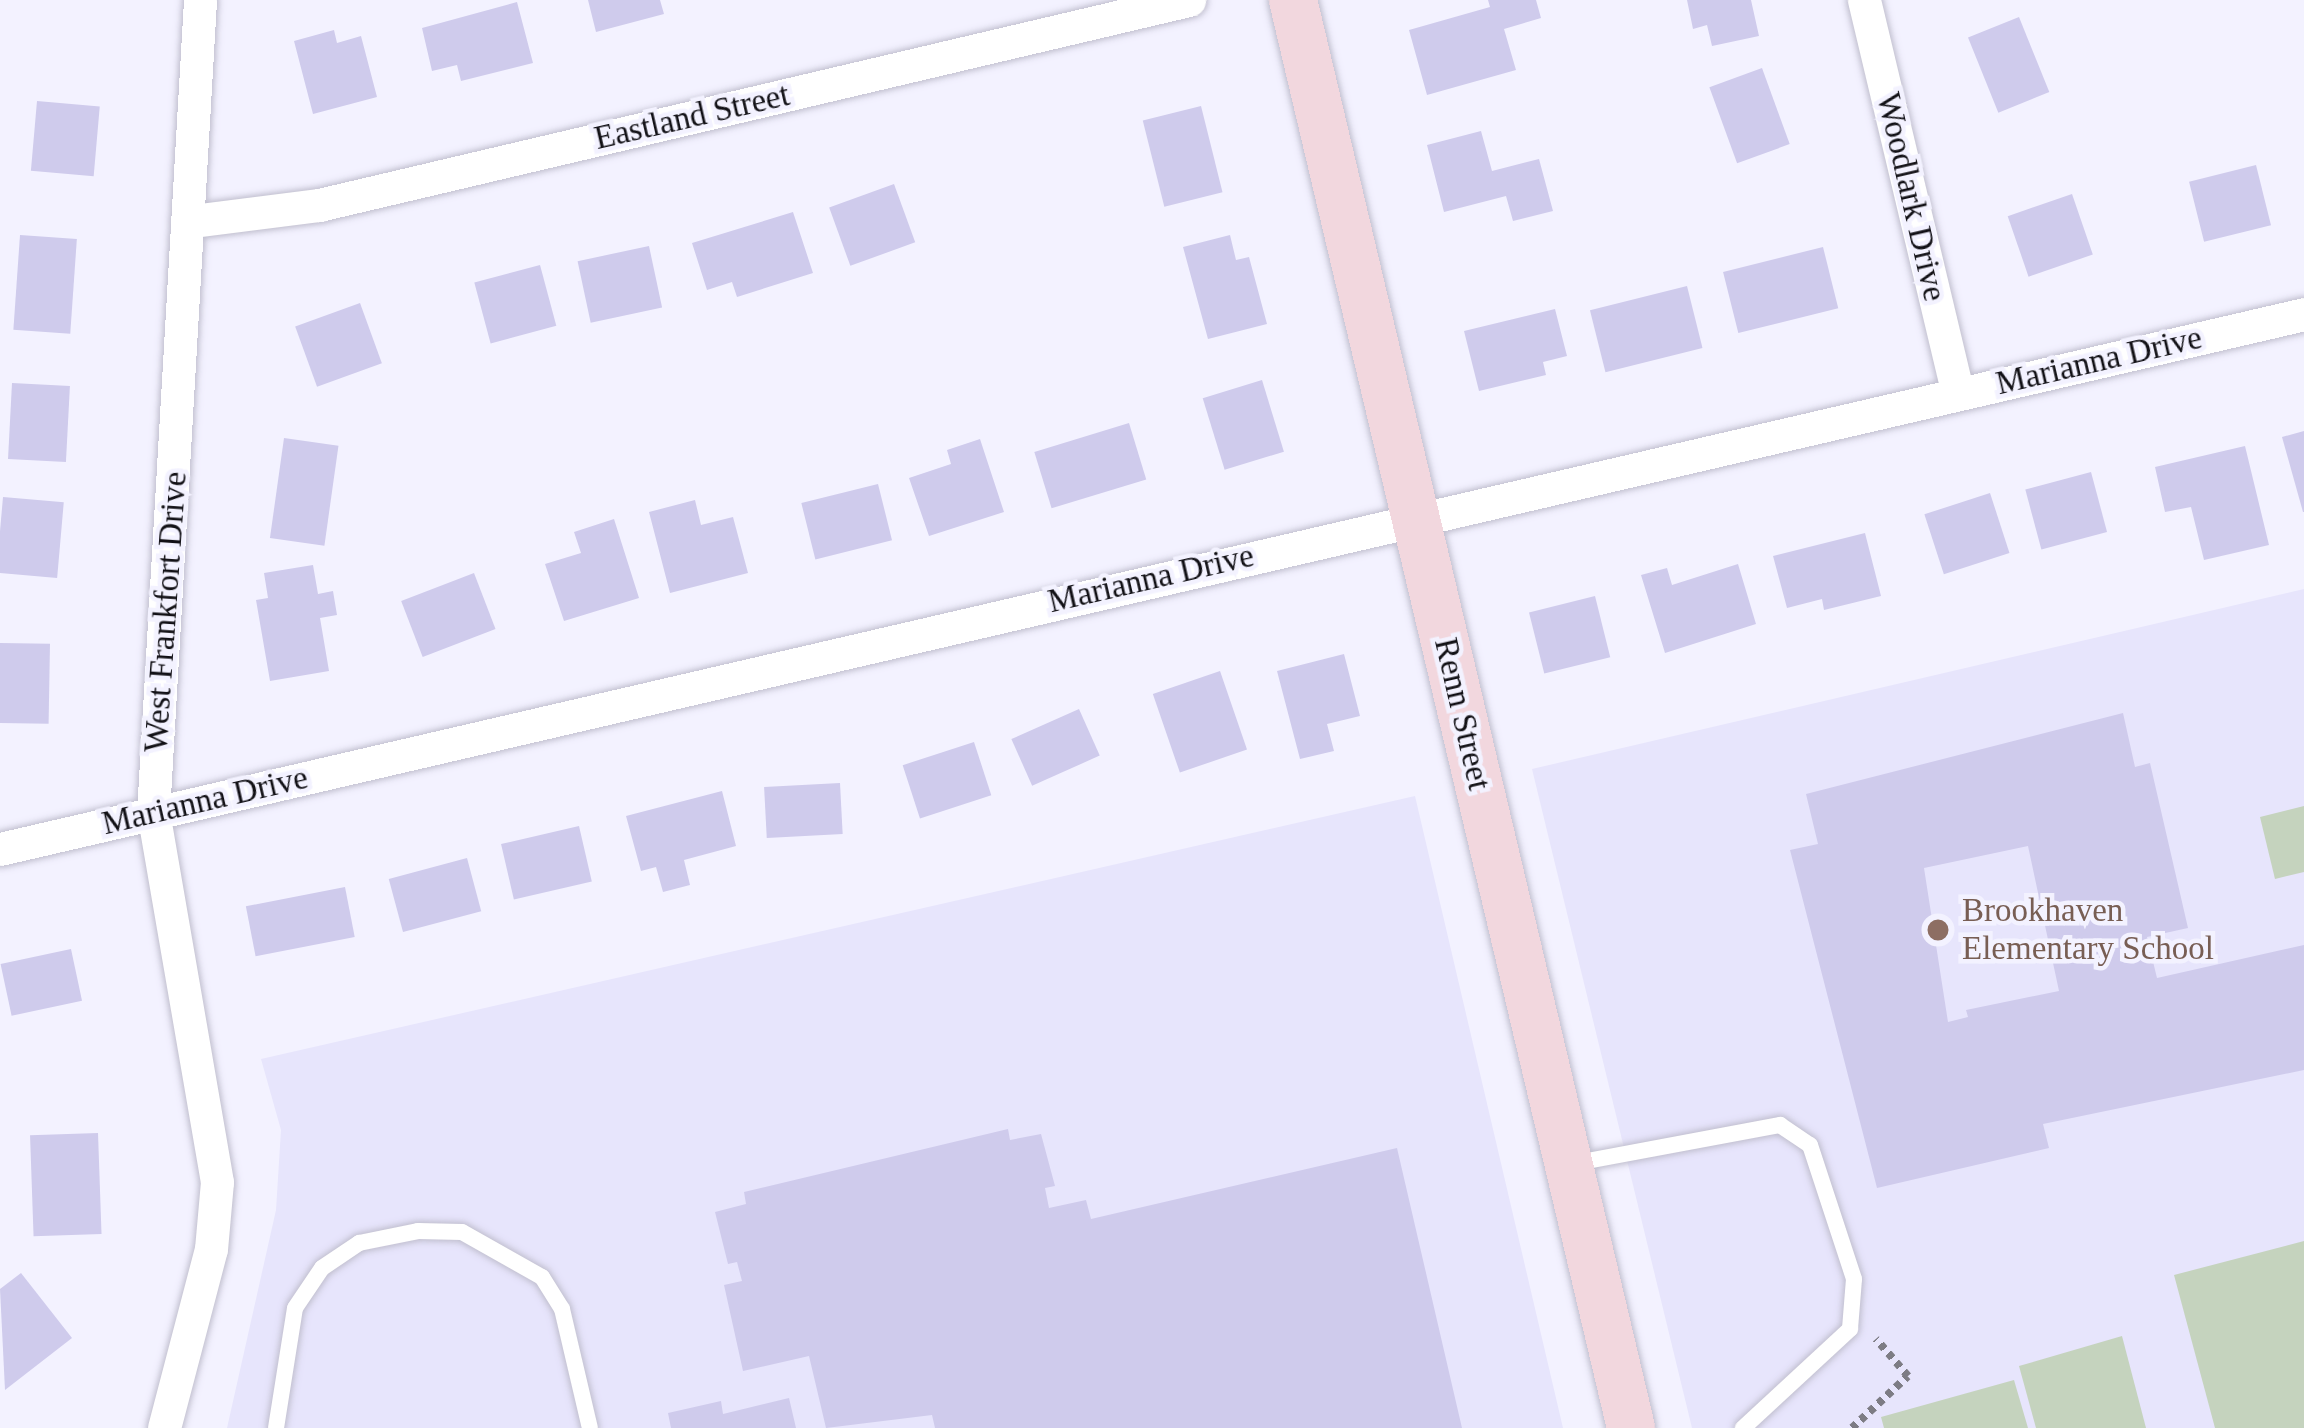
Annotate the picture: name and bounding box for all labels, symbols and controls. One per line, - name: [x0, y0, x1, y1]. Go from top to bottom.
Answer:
- street label: Eastland Street: [591, 75, 793, 159]
- street label: Woodlark Drive: [1868, 89, 1954, 305]
- street label: Marianna Drive: [1992, 318, 2206, 404]
- street label: West Frankfort Drive: [136, 470, 196, 754]
- street label: Marianna Drive: [1044, 536, 1258, 622]
- street label: Renn Street: [1425, 634, 1499, 794]
- street label: Marianna Drive: [98, 758, 312, 844]
- place label: Brookhaven Elementary School: [1962, 891, 2214, 969]
- marker: Brookhaven Elementary School: [1925, 917, 1951, 943]

